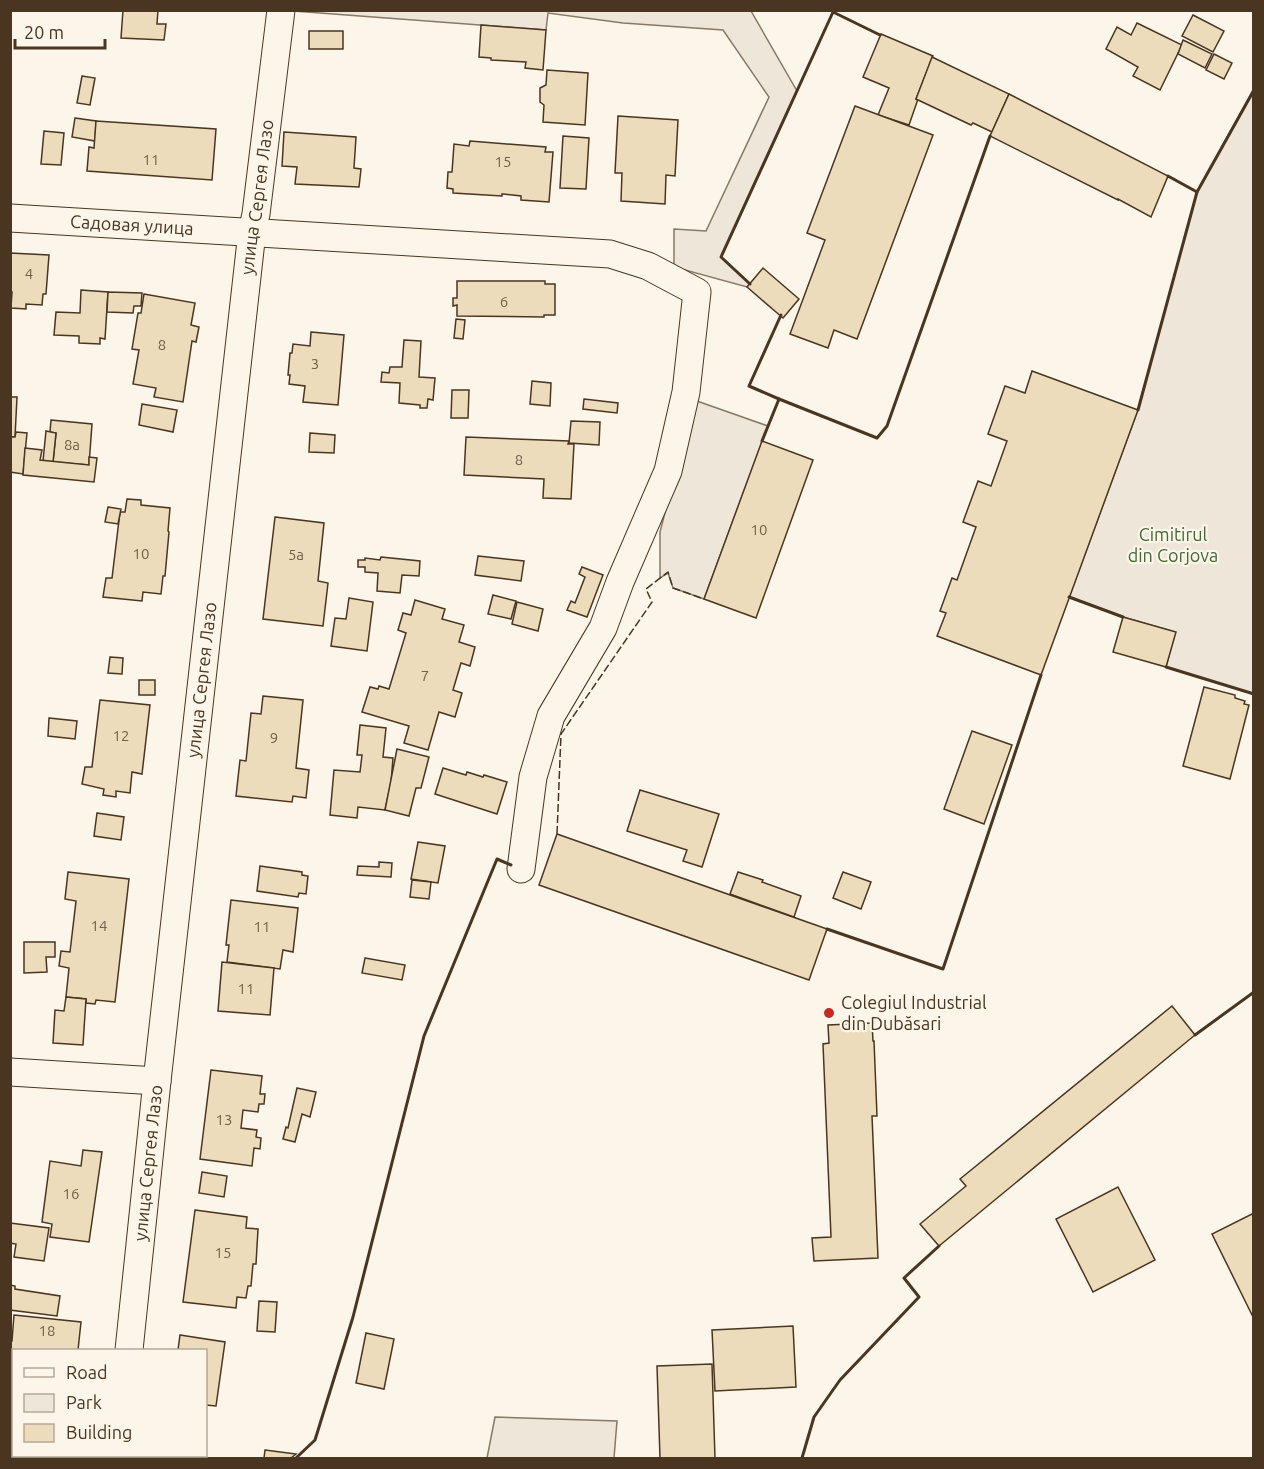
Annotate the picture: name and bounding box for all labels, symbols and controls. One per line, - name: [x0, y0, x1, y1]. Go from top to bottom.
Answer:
- scale bar: [15, 12, 105, 50]
- text: 20 m: [24, 22, 64, 42]
- street label: улица Сергея Лазо: [236, 118, 277, 276]
- house number: 11: [143, 151, 159, 168]
- house number: 15: [495, 153, 511, 170]
- street label: Садовая улица: [69, 211, 194, 238]
- house number: 4: [25, 265, 33, 282]
- house number: 6: [500, 293, 508, 310]
- house number: 8: [158, 336, 166, 353]
- house number: 3: [311, 355, 319, 372]
- house number: 8а: [64, 436, 80, 453]
- house number: 8: [515, 451, 523, 468]
- house number: 10: [751, 521, 767, 538]
- park label: Cimitirul din Corjova: [1128, 524, 1218, 565]
- house number: 10: [133, 545, 149, 562]
- house number: 5а: [288, 546, 304, 563]
- street label: улица Сергея Лазо: [182, 601, 220, 759]
- house number: 7: [421, 667, 429, 684]
- house number: 12: [113, 727, 129, 744]
- house number: 9: [270, 729, 278, 746]
- house number: 14: [91, 917, 107, 934]
- house number: 11: [254, 918, 270, 935]
- house number: 11: [238, 980, 254, 997]
- place label: Colegiul Industrial din Dubăsari: [841, 992, 987, 1033]
- marker: Colegiul Industrial din Dubăsari: [822, 1006, 836, 1020]
- street label: улица Сергея Лазо: [129, 1084, 166, 1242]
- house number: 13: [216, 1111, 232, 1128]
- house number: 16: [63, 1185, 79, 1202]
- house number: 15: [215, 1244, 231, 1261]
- house number: 18: [39, 1322, 55, 1339]
- legend: [12, 1349, 207, 1457]
- text: Road: [66, 1362, 108, 1382]
- text: Park: [66, 1392, 102, 1412]
- text: Building: [66, 1422, 132, 1442]

